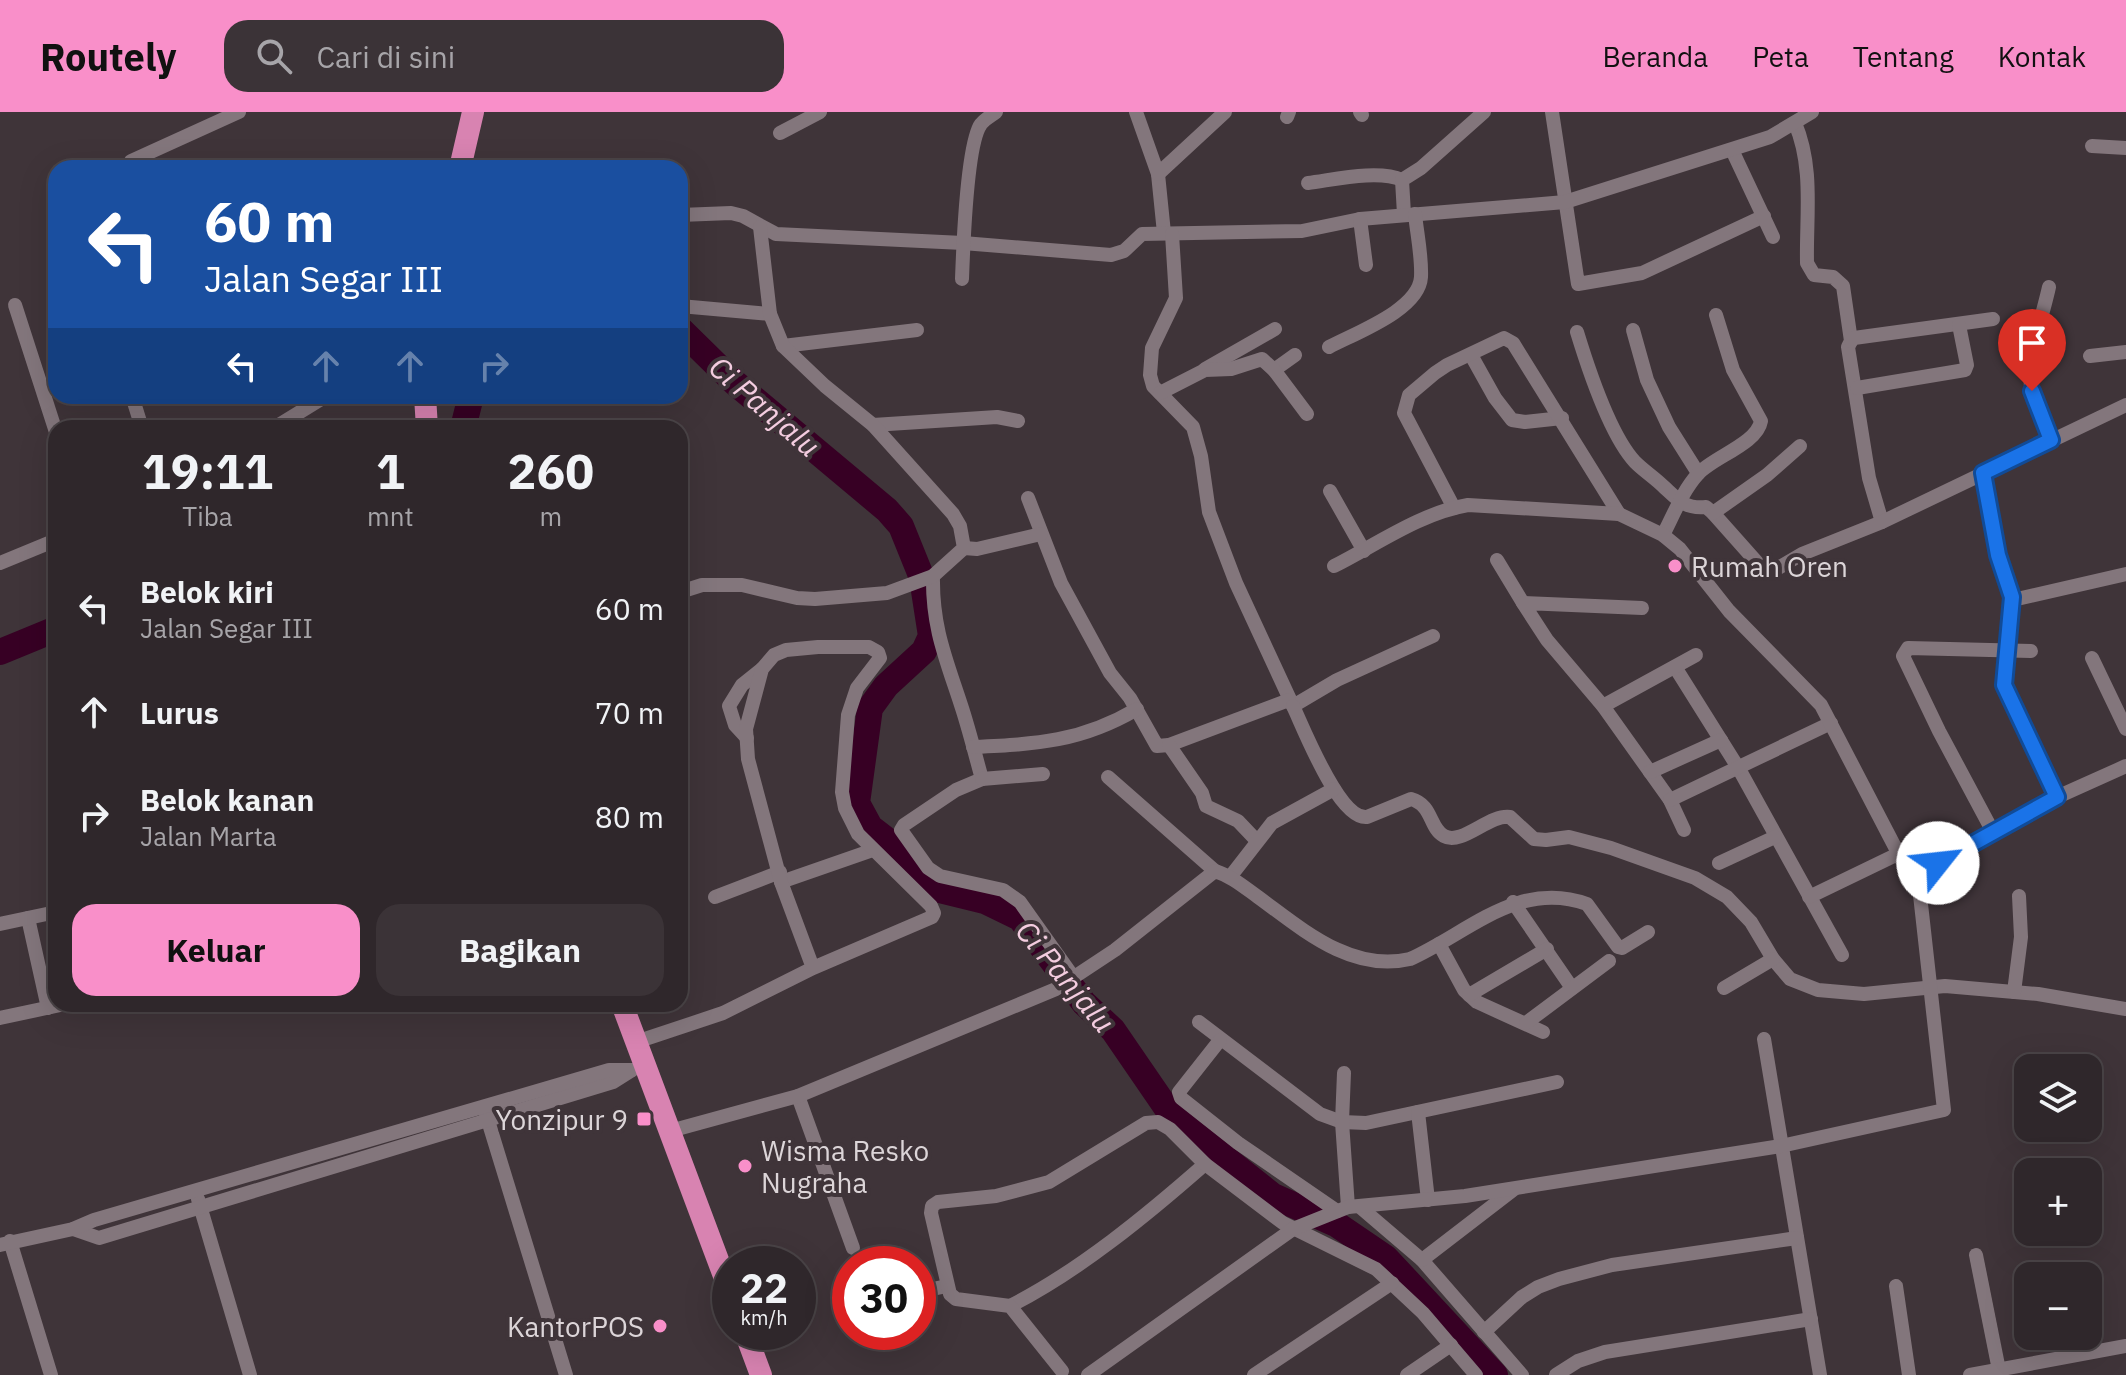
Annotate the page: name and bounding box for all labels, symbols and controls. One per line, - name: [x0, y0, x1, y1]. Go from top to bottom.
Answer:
- search box: [224, 20, 784, 92]
- text: Routely: [40, 32, 176, 81]
- icon: search: [252, 34, 296, 78]
- text: Cari di sini: [316, 37, 455, 76]
- text: Beranda: [1602, 38, 1708, 75]
- text: Peta: [1752, 38, 1809, 75]
- text: Tentang: [1853, 38, 1954, 75]
- text: Kontak: [1998, 38, 2086, 75]
- text: 60 m: [204, 185, 334, 257]
- icon: left: [72, 192, 176, 296]
- text: Jalan Segar III: [204, 255, 443, 302]
- pin: [1998, 309, 2066, 391]
- icon: arrive: [2010, 321, 2054, 365]
- icon: left: [220, 344, 264, 388]
- icon: ahead: [304, 344, 348, 388]
- icon: ahead: [388, 344, 432, 388]
- icon: right: [472, 344, 516, 388]
- water label: Ci Panjalu: [701, 347, 829, 465]
- text: 19:11: [142, 440, 273, 502]
- text: 1: [376, 440, 405, 502]
- text: 260: [508, 440, 594, 502]
- text: Tiba: [182, 499, 233, 533]
- text: mnt: [367, 499, 414, 533]
- text: m: [539, 499, 562, 533]
- place label: Rumah Oren: [1691, 548, 1848, 585]
- marker: Rumah Oren: [1666, 557, 1684, 575]
- text: Belok kiri: [140, 572, 274, 611]
- icon: left: [72, 586, 116, 630]
- text: 60 m: [595, 589, 664, 628]
- text: Jalan Segar III: [140, 611, 313, 645]
- icon: ahead: [72, 690, 116, 734]
- text: Lurus: [140, 693, 219, 732]
- text: 70 m: [595, 693, 664, 732]
- text: Belok kanan: [140, 780, 314, 819]
- icon: right: [72, 794, 116, 838]
- text: 80 m: [595, 797, 664, 836]
- text: Jalan Marta: [140, 819, 277, 853]
- position arrow: [1896, 821, 1980, 905]
- button: Keluar: [72, 904, 360, 996]
- button: Bagikan: [376, 904, 664, 996]
- water label: Ci Panjalu: [1008, 912, 1124, 1040]
- map controls: [2014, 1054, 2102, 1350]
- button: layers: [2014, 1054, 2102, 1142]
- place label: Yonzipur 9: [495, 1101, 628, 1138]
- marker: Yonzipur 9: [635, 1110, 653, 1128]
- place label: Wisma Resko Nugraha: [761, 1132, 929, 1201]
- marker: Wisma Resko Nugraha: [736, 1157, 754, 1175]
- button: +: [2014, 1158, 2102, 1246]
- speed limit sign: 30: [832, 1246, 936, 1350]
- text: 22: [740, 1262, 788, 1314]
- button: −: [2014, 1262, 2102, 1350]
- text: km/h: [740, 1304, 788, 1331]
- place label: KantorPOS: [507, 1308, 644, 1345]
- marker: KantorPOS: [651, 1317, 669, 1335]

